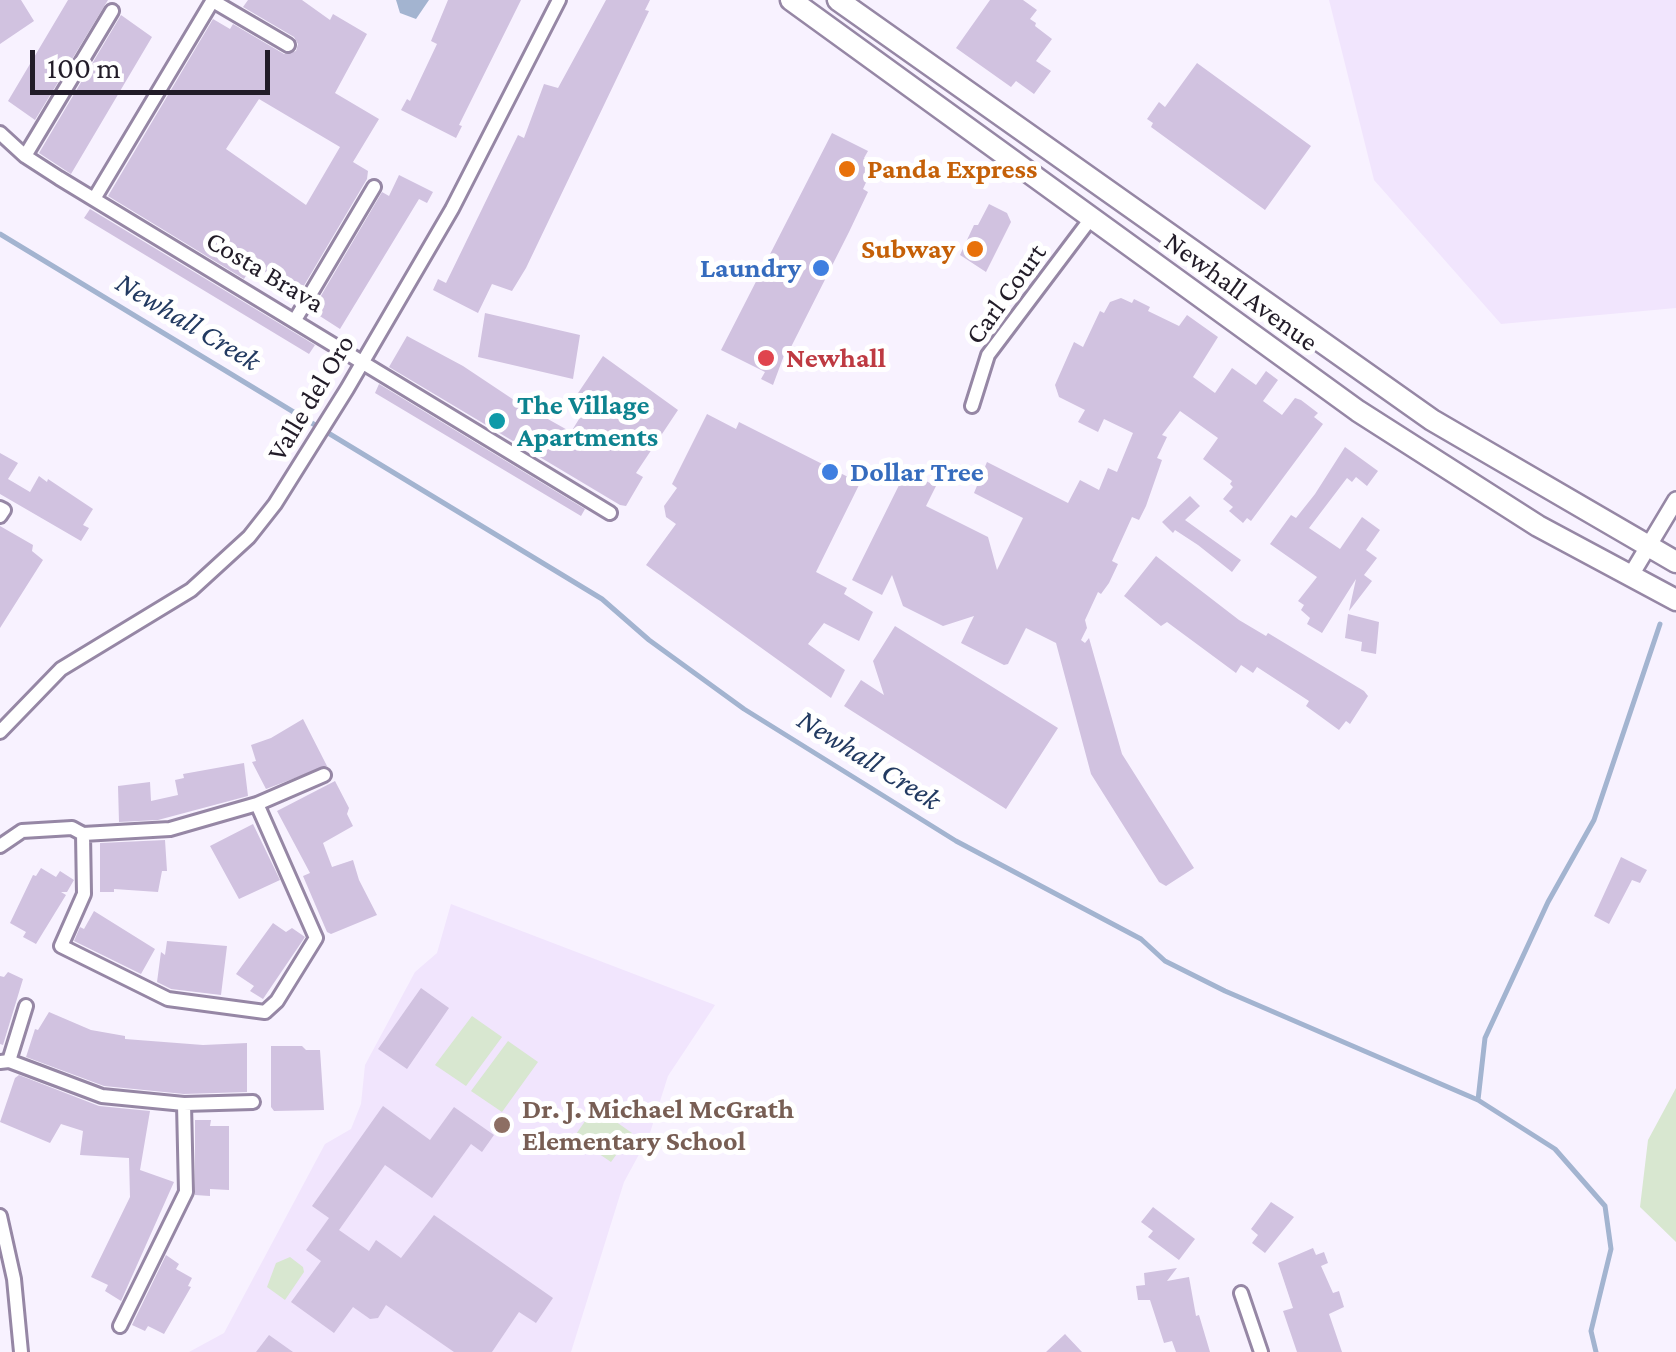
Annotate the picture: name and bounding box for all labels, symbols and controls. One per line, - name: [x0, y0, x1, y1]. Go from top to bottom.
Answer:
- scale bar: [35, 30, 275, 92]
- text: 100 m: [47, 51, 121, 84]
- place label: Panda Express: [867, 152, 1037, 186]
- marker: Panda Express: [836, 158, 858, 180]
- street label: Costa Brava: [200, 224, 330, 320]
- street label: Newhall Avenue: [1158, 225, 1324, 359]
- place label: Subway: [861, 232, 955, 266]
- street label: Carl Court: [958, 237, 1054, 351]
- marker: Subway: [964, 238, 986, 260]
- place label: Laundry: [700, 251, 801, 285]
- marker: Laundry: [810, 257, 832, 279]
- water label: Newhall Creek: [109, 265, 267, 379]
- street label: Valle del Oro: [260, 329, 362, 467]
- place label: Newhall: [786, 341, 886, 375]
- marker: Newhall: [755, 347, 777, 369]
- place label: The Village Apartments: [517, 388, 658, 454]
- marker: The Village Apartments: [486, 410, 508, 432]
- place label: Dollar Tree: [850, 455, 984, 489]
- marker: Dollar Tree: [819, 461, 841, 483]
- water label: Newhall Creek: [791, 702, 947, 818]
- place label: Dr. J. Michael McGrath Elementary School: [522, 1092, 794, 1158]
- marker: Dr. J. Michael McGrath Elementary School: [491, 1114, 513, 1136]

